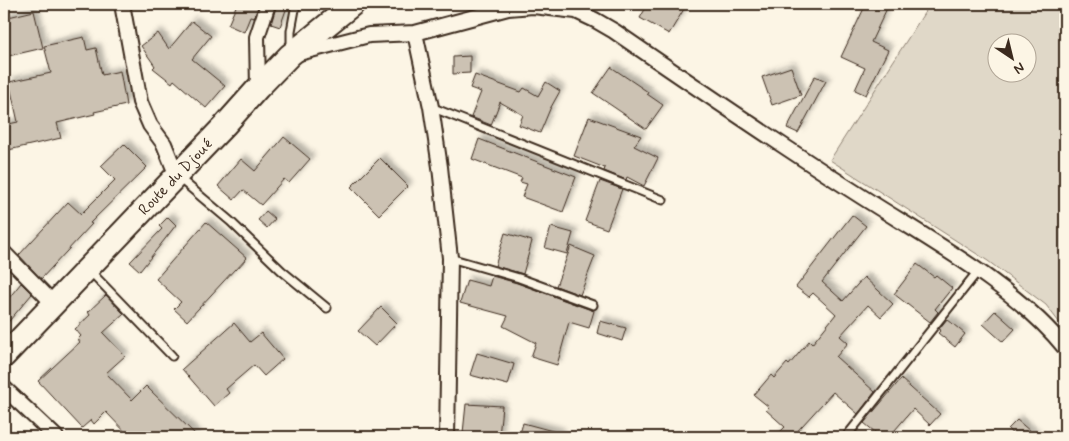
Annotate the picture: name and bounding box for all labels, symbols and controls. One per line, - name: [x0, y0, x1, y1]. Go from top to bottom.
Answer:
- north arrow: [986, 32, 1036, 82]
- text: N: [1010, 58, 1028, 78]
- street label: Route du Djoué: [134, 134, 217, 220]

